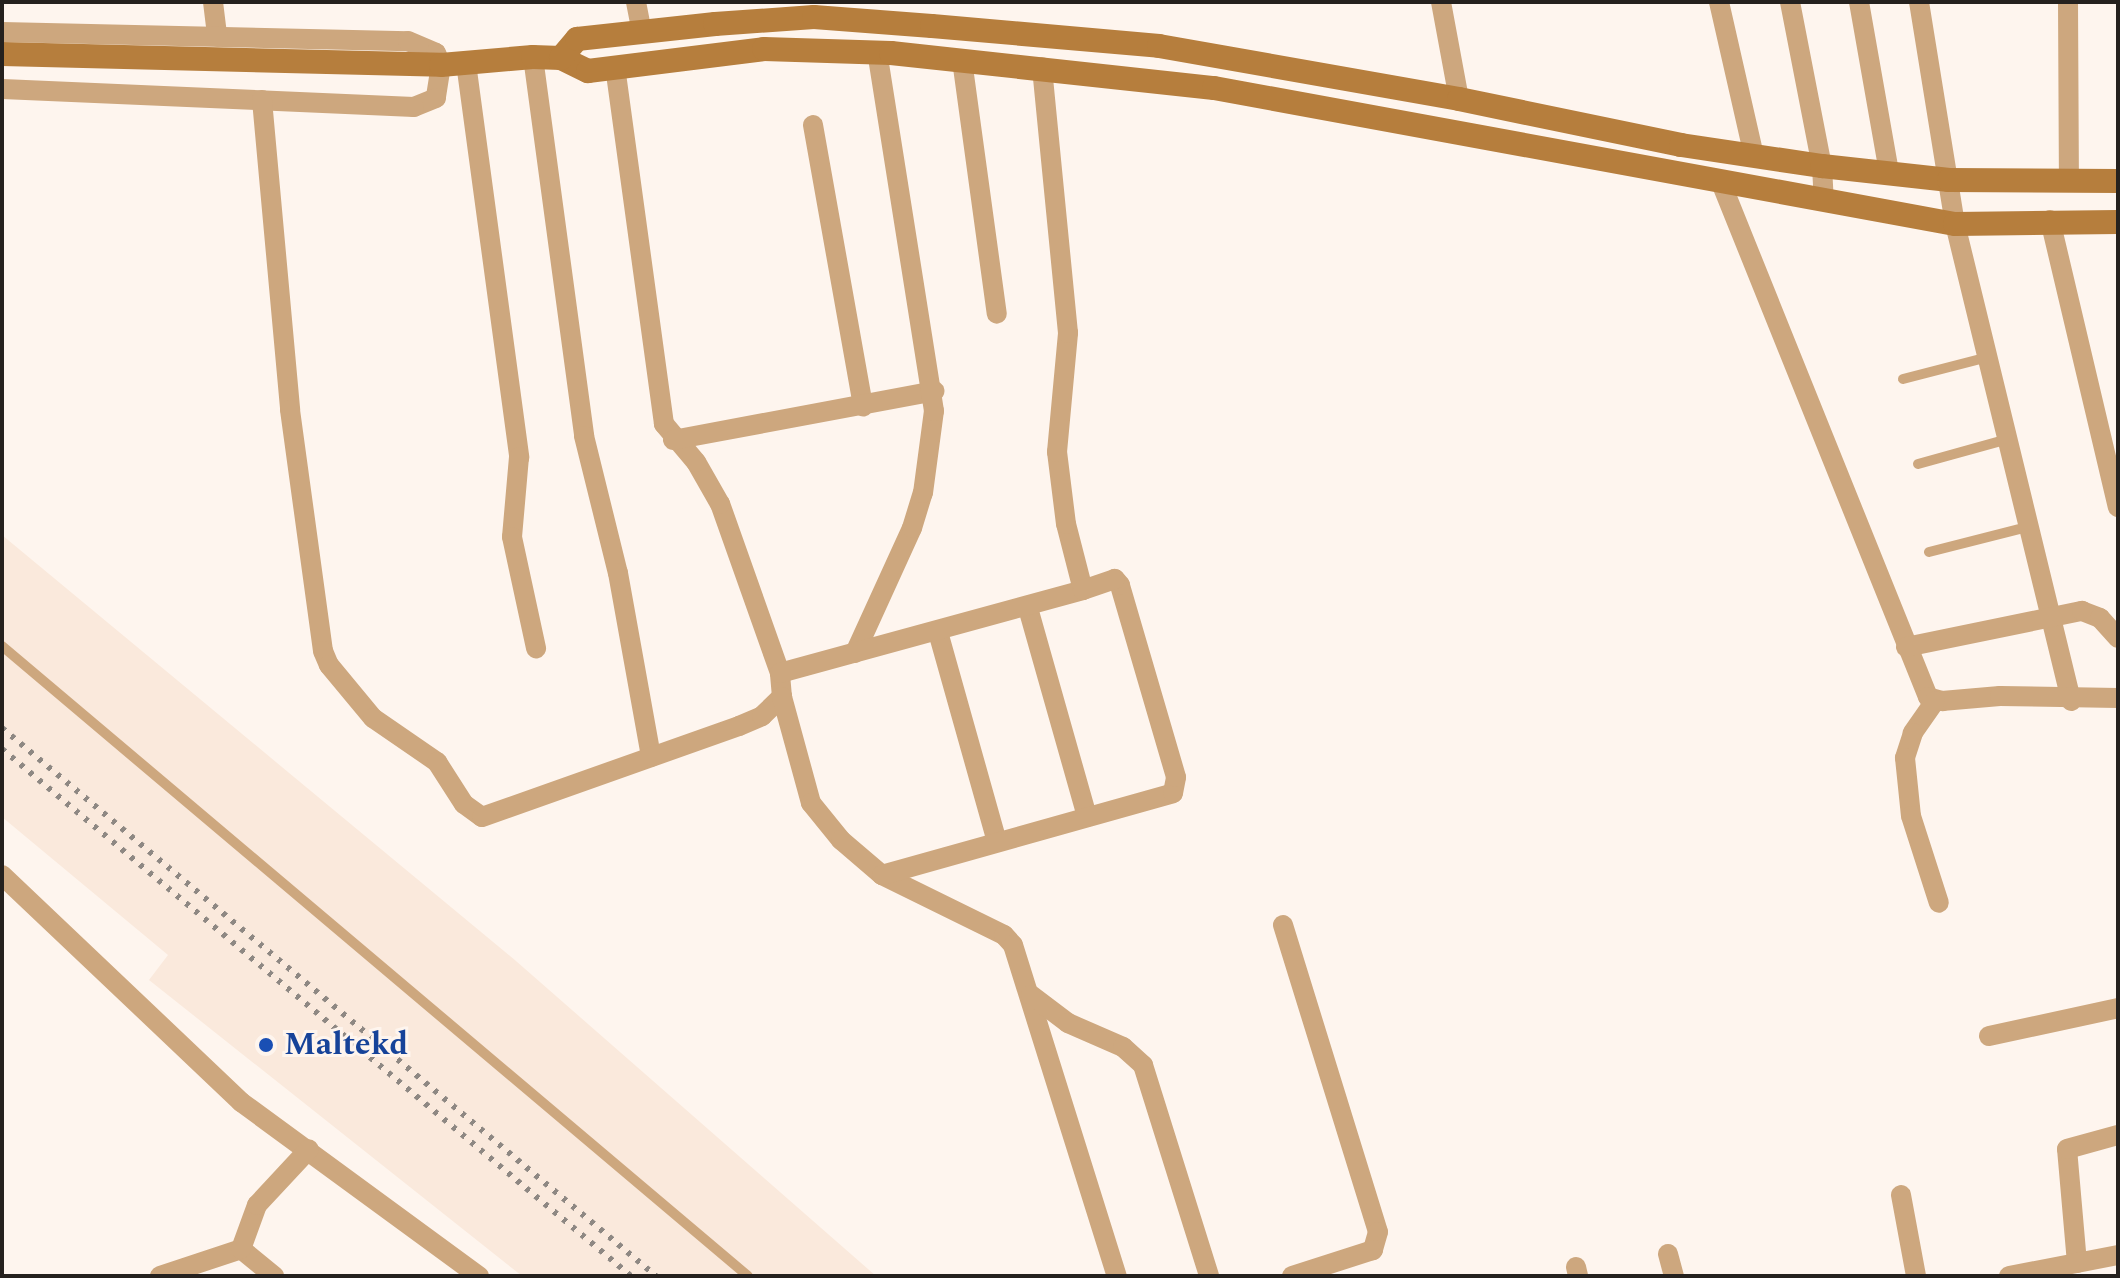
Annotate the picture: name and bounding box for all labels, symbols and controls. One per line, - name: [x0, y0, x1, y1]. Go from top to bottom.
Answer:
- place label: Maltekd: [284, 1026, 408, 1064]
- marker: Maltekd: [255, 1034, 277, 1056]

